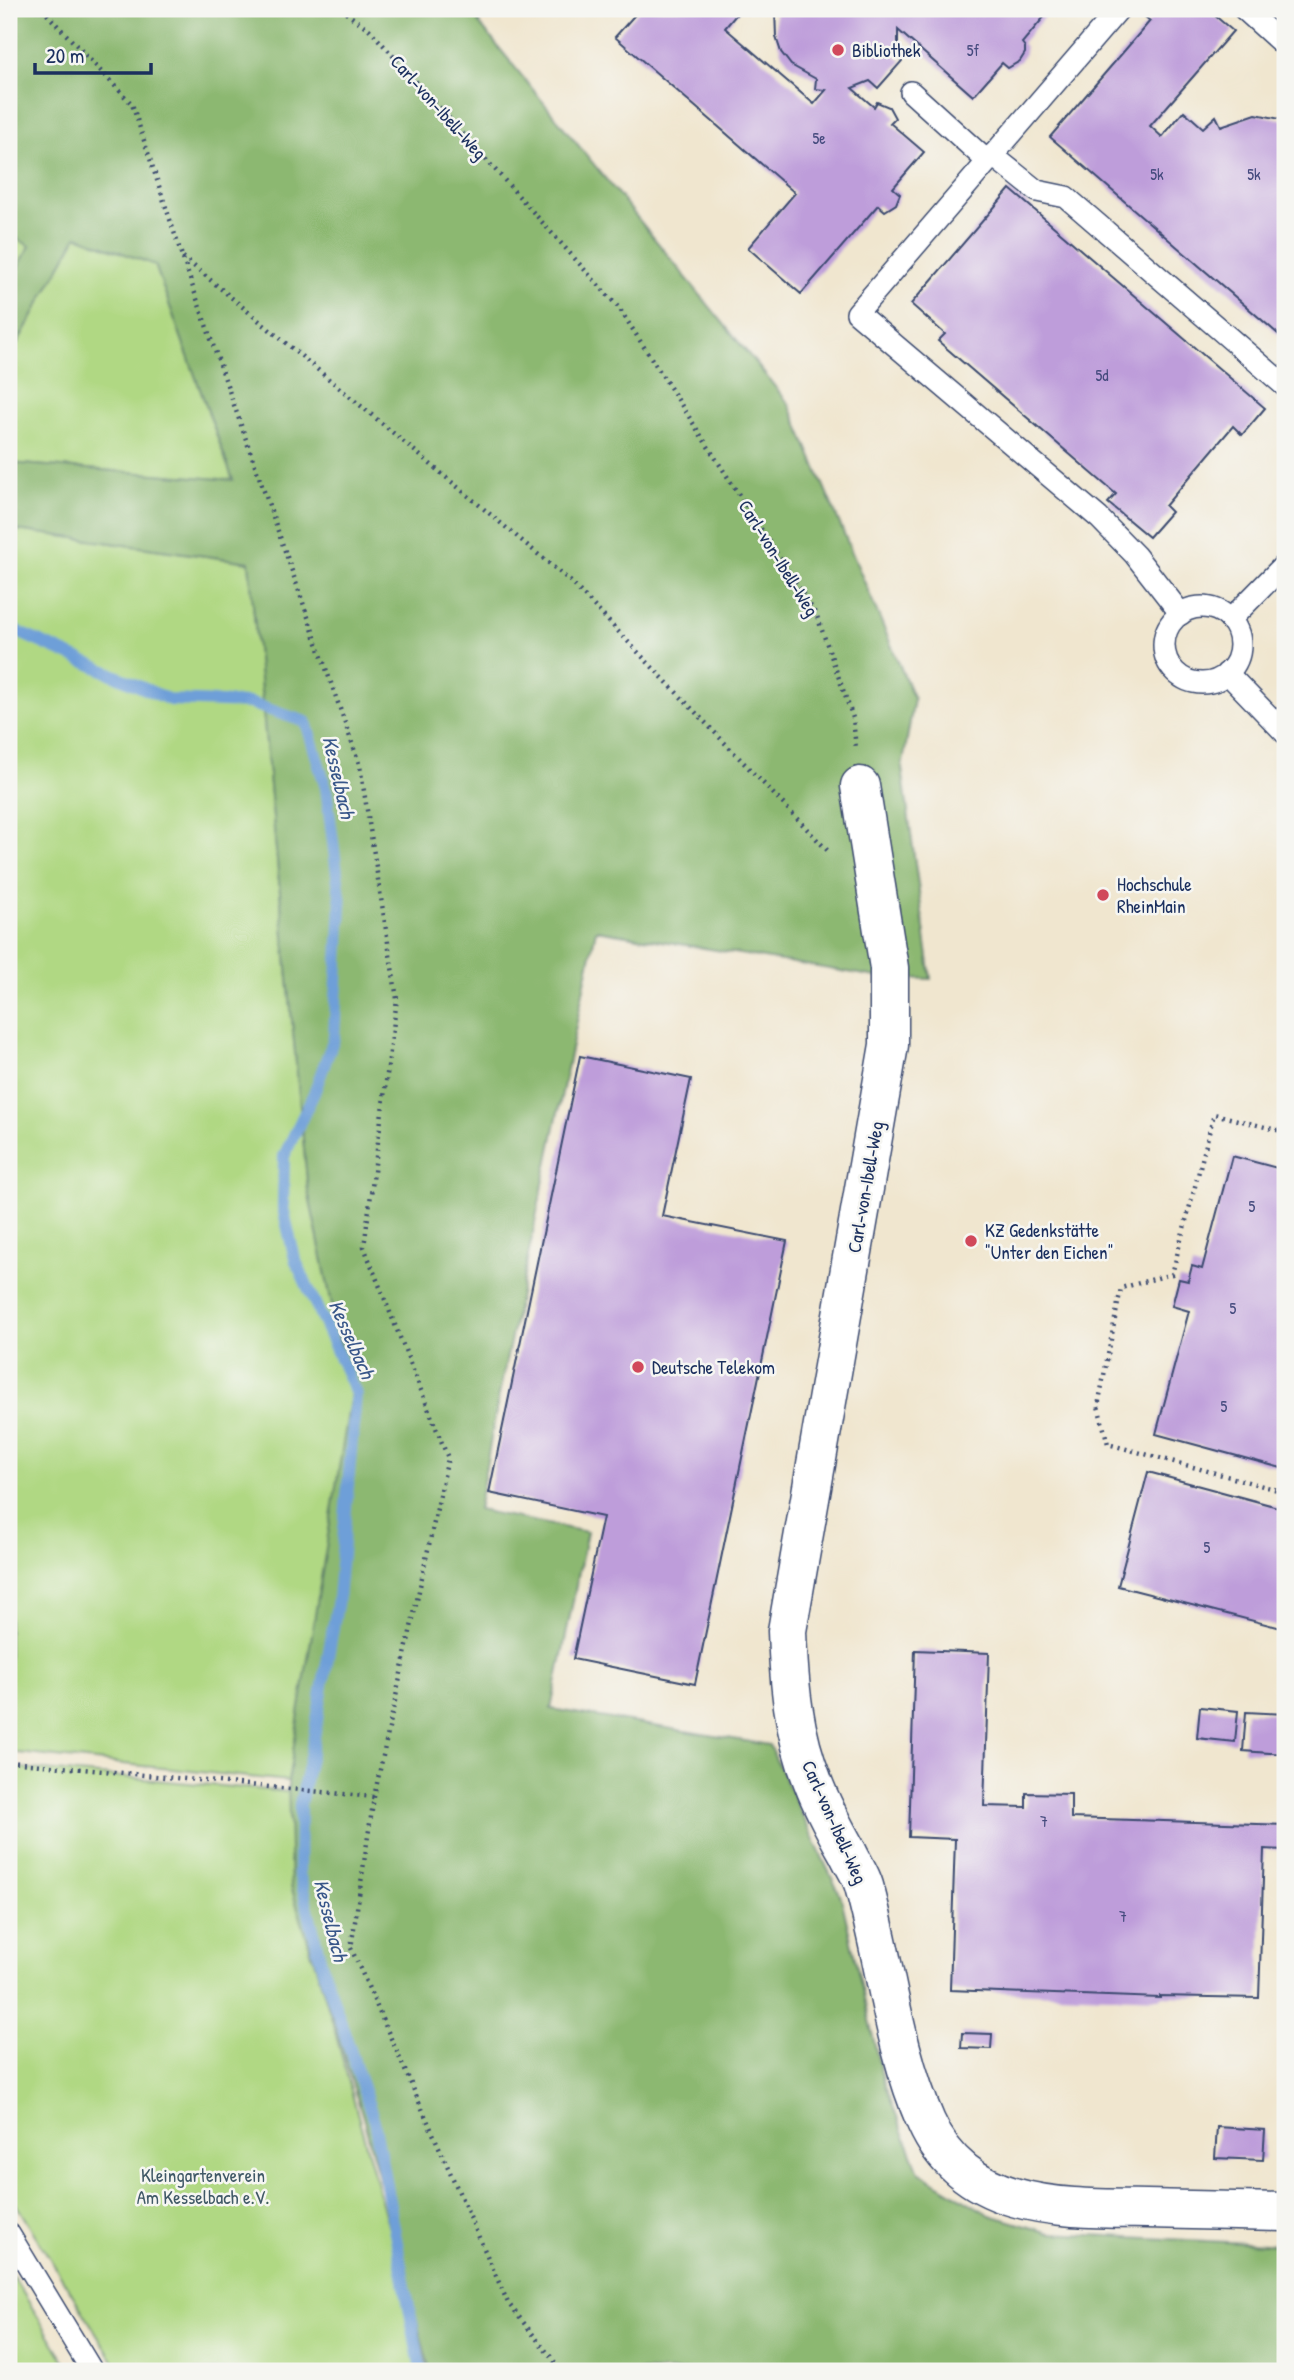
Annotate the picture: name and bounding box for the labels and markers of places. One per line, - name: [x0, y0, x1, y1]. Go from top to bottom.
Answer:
- place label: Bibliothek: [852, 37, 921, 63]
- marker: Bibliothek: [830, 42, 846, 58]
- place label: Hochschule RheinMain: [1117, 871, 1192, 919]
- marker: Hochschule RheinMain: [1095, 887, 1111, 903]
- place label: KZ Gedenkstätte "Unter den Eichen": [985, 1217, 1113, 1265]
- marker: KZ Gedenkstätte "Unter den Eichen": [963, 1233, 979, 1249]
- place label: Deutsche Telekom: [652, 1354, 775, 1380]
- marker: Deutsche Telekom: [630, 1359, 646, 1375]

